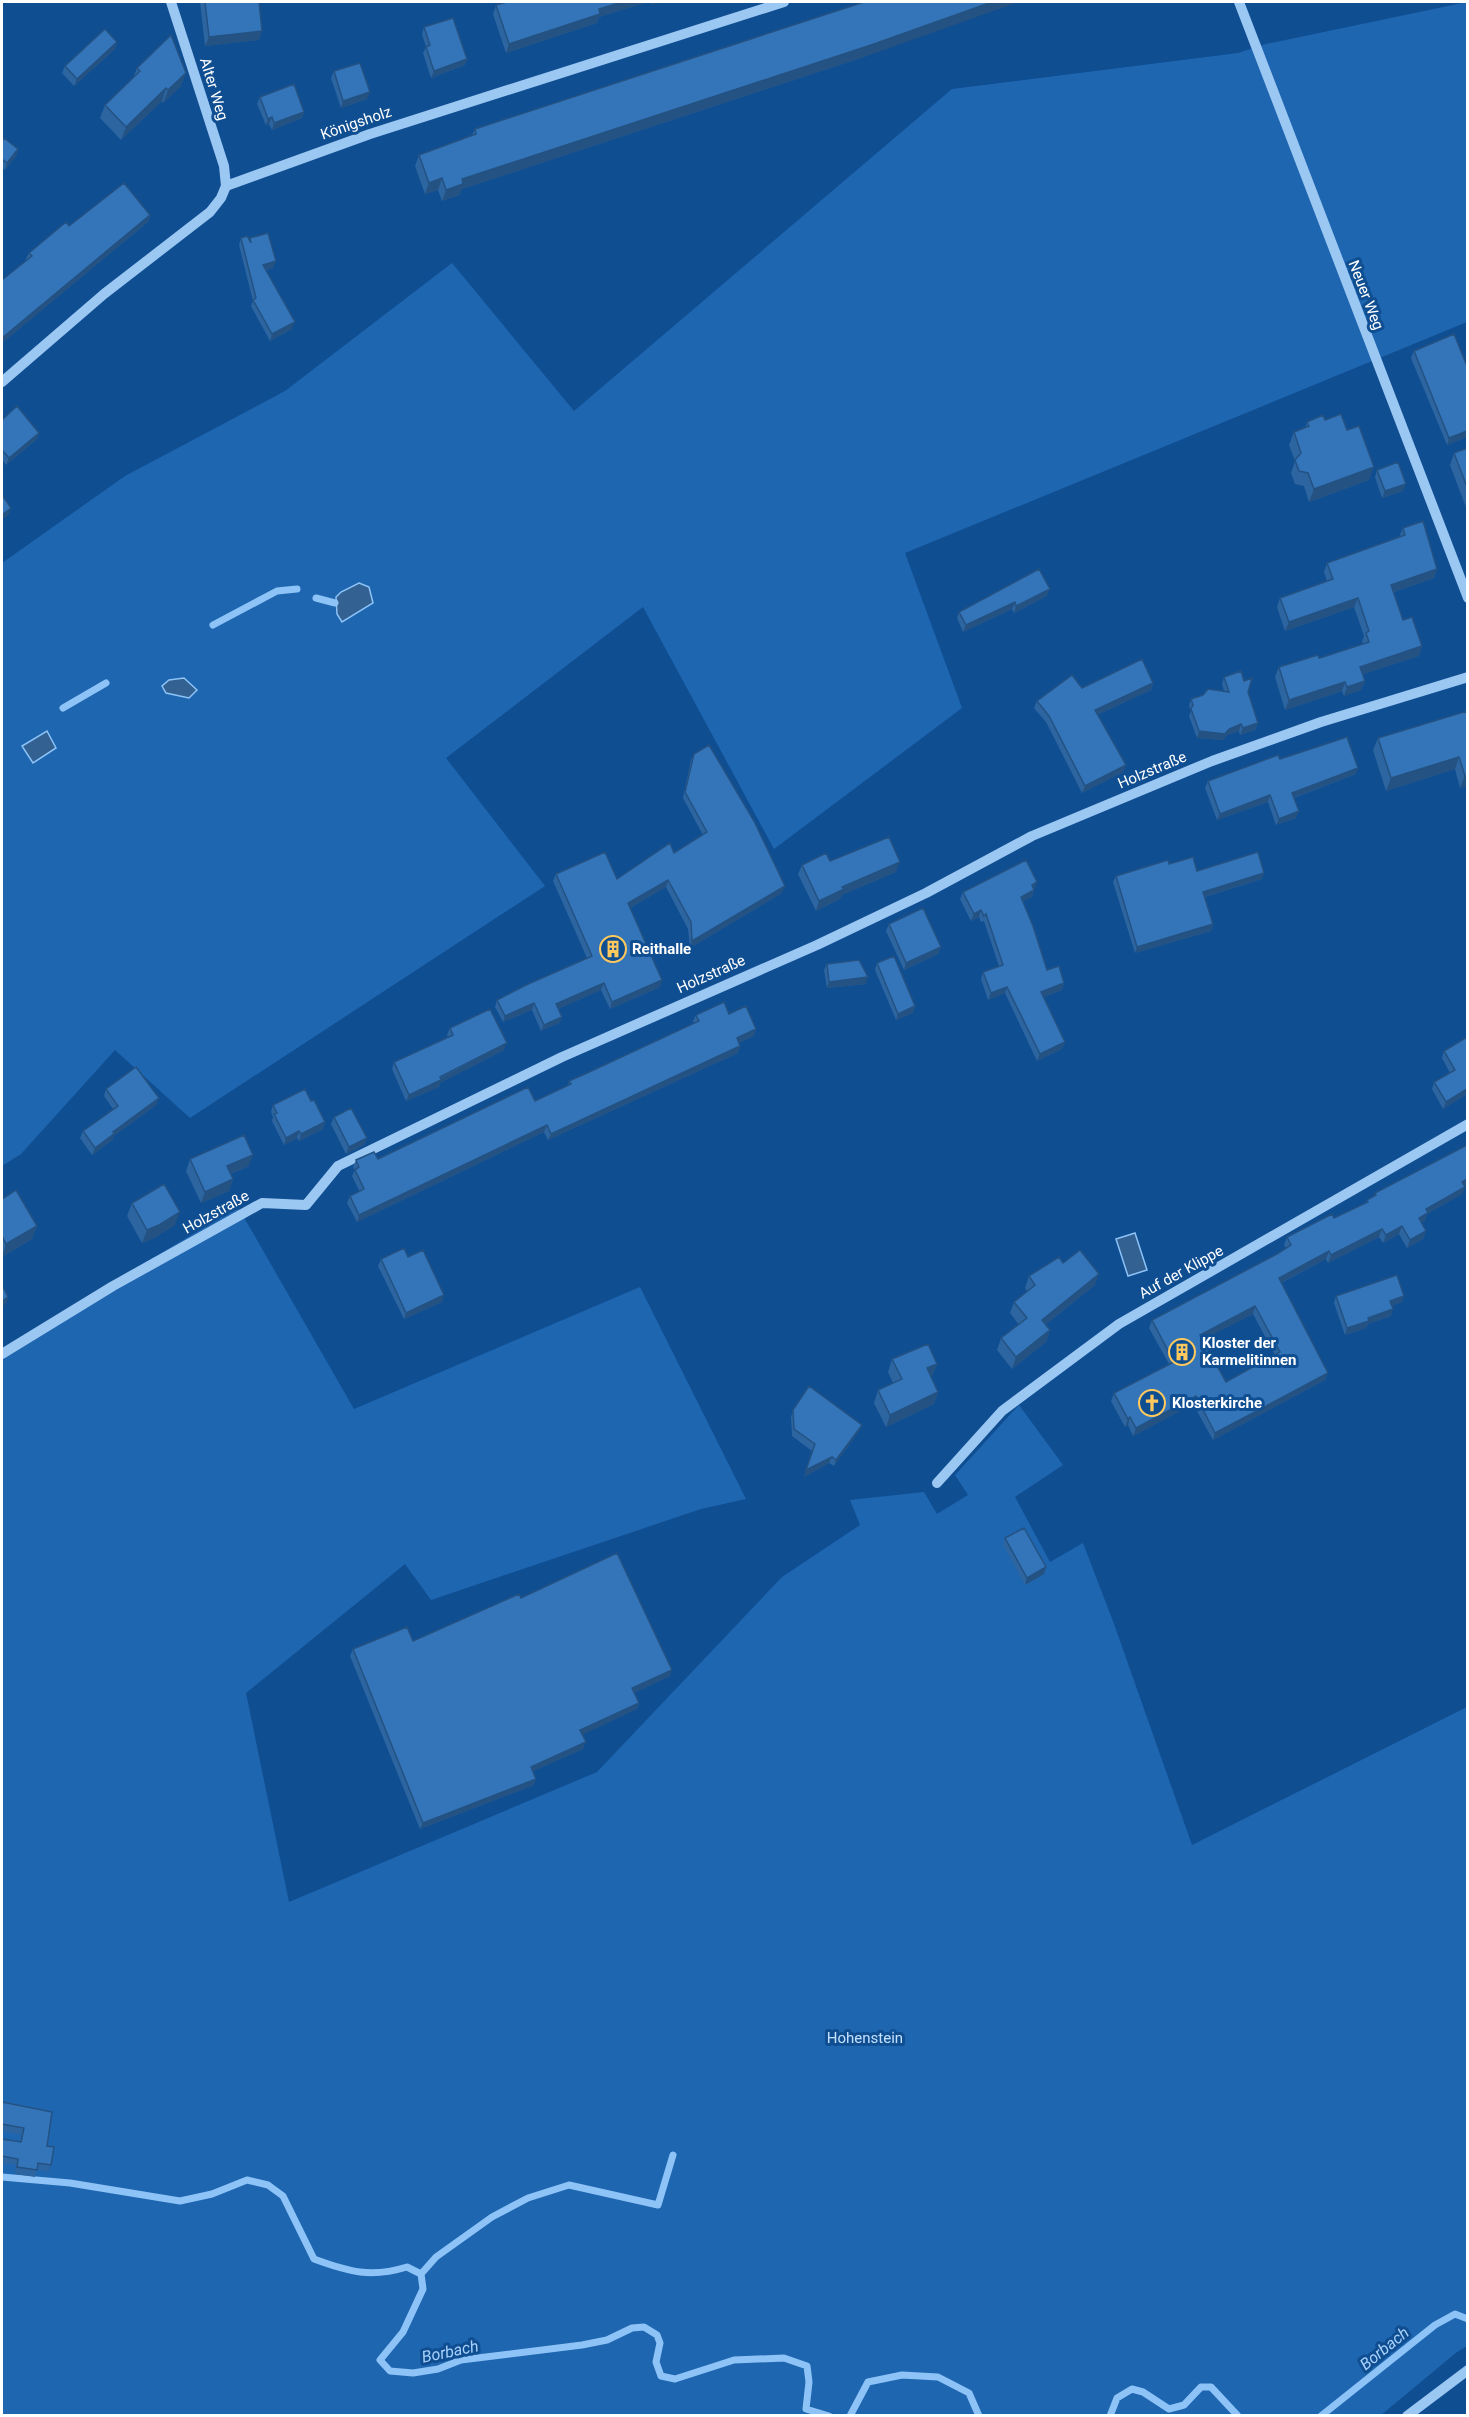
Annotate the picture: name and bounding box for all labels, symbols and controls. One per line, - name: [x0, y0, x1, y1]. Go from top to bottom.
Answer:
- street label: Alter Weg: [196, 55, 232, 123]
- street label: Königsholz: [318, 102, 394, 144]
- street label: Neuer Weg: [1344, 258, 1388, 332]
- street label: Holzstraße: [1115, 747, 1189, 793]
- building icon: Reithalle: [598, 934, 628, 964]
- place label: Reithalle: [632, 940, 691, 958]
- street label: Holzstraße: [674, 951, 748, 997]
- street label: Holzstraße: [180, 1186, 252, 1238]
- street label: Auf der Klippe: [1136, 1241, 1226, 1303]
- place label: Kloster der Karmelitinnen: [1202, 1334, 1296, 1369]
- building icon: Kloster der Karmelitinnen: [1167, 1337, 1197, 1367]
- church icon: Klosterkirche: [1137, 1388, 1167, 1418]
- place label: Klosterkirche: [1172, 1394, 1262, 1412]
- park label: Hohenstein: [827, 2029, 903, 2047]
- water label: Borbach: [1356, 2323, 1413, 2374]
- water label: Borbach: [420, 2336, 480, 2367]

